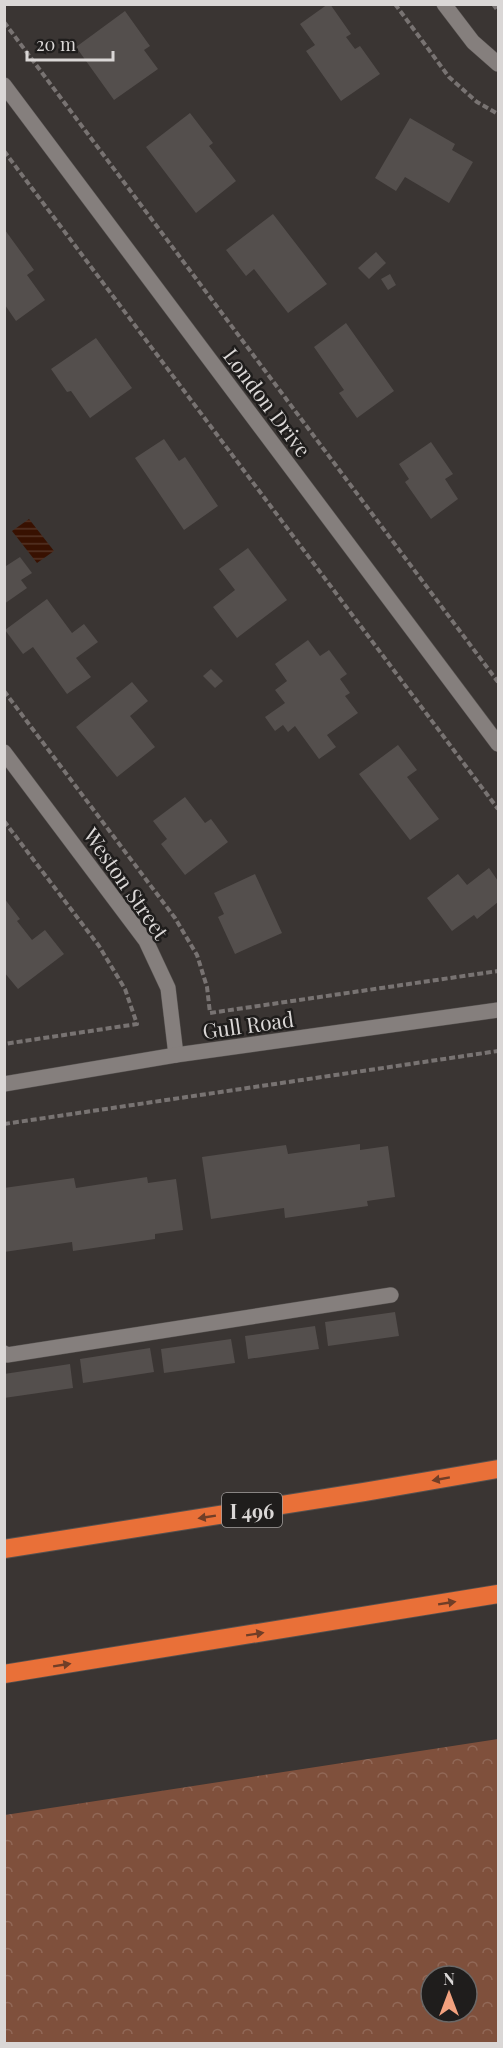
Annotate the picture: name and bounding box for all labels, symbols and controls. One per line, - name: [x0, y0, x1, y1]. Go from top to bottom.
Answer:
- scale bar: [27, 24, 112, 62]
- text: 20 m: [36, 32, 76, 56]
- street label: London Drive: [218, 342, 318, 462]
- street label: Weston Street: [77, 821, 176, 945]
- street label: Gull Road: [201, 1004, 295, 1044]
- one-way arrow: [431, 1475, 450, 1484]
- road number: I 496: [222, 1493, 282, 1527]
- one-way arrow: [197, 1513, 216, 1522]
- one-way arrow: [438, 1598, 457, 1607]
- one-way arrow: [245, 1629, 264, 1638]
- one-way arrow: [53, 1660, 72, 1669]
- north arrow: [419, 1964, 479, 2024]
- text: N: [443, 1968, 455, 1989]

